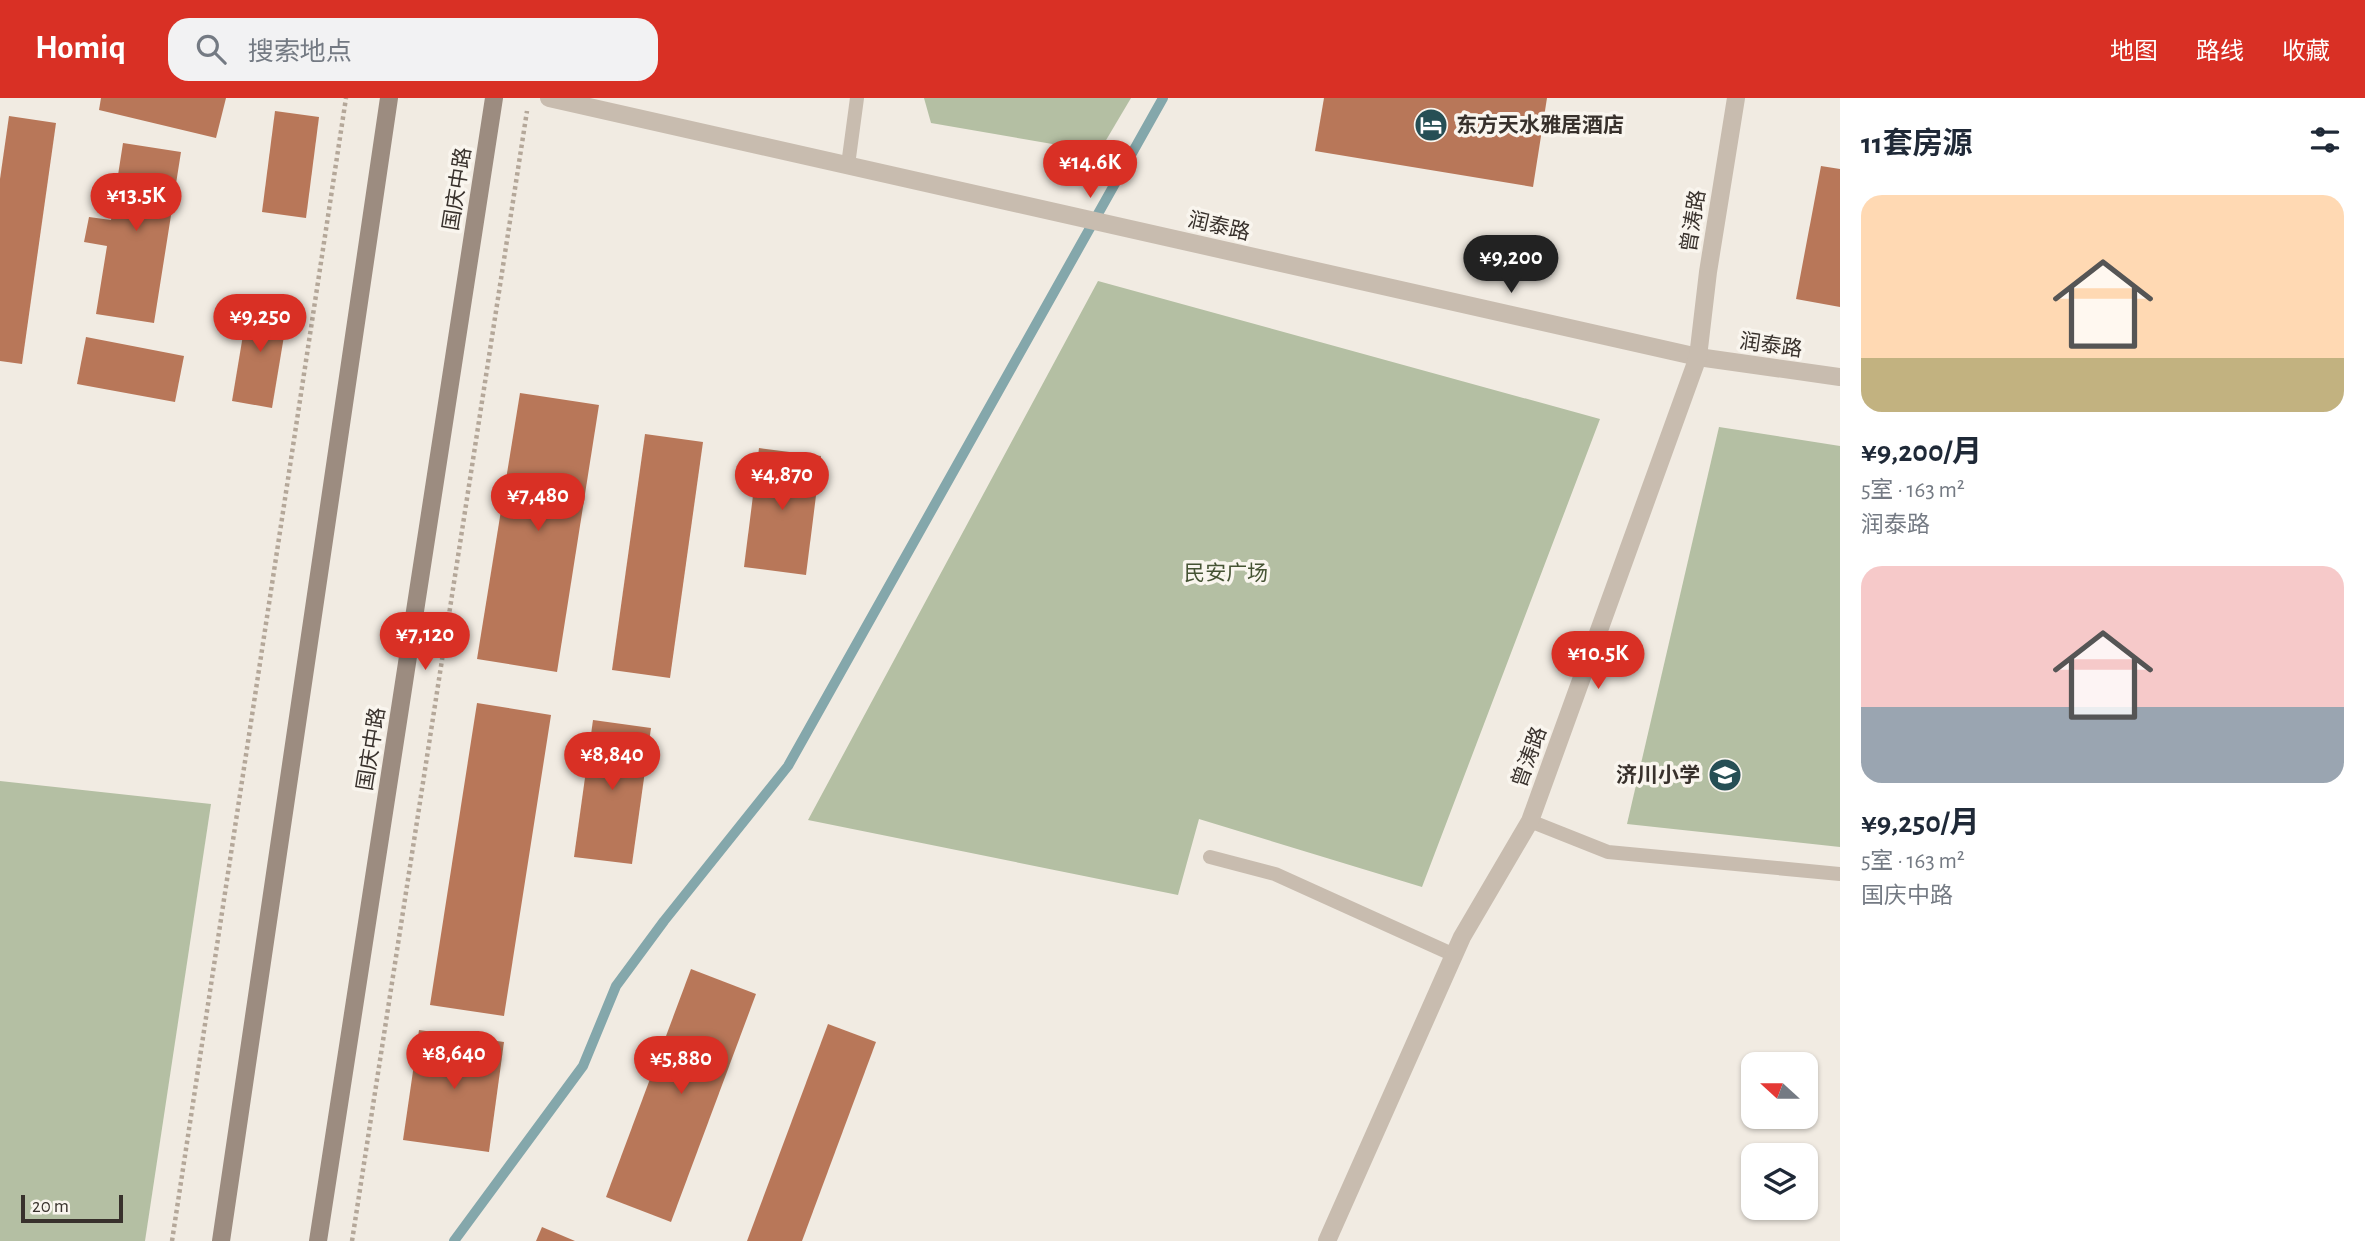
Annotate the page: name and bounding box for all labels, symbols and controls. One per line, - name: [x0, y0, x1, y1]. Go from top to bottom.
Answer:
- search box: [168, 18, 658, 81]
- icon: search: [192, 30, 230, 68]
- text: Homiq: [35, 32, 126, 65]
- text: 搜索地点: [248, 39, 352, 65]
- text: 地图: [2110, 40, 2158, 64]
- text: 路线: [2196, 40, 2244, 64]
- text: 收藏: [2282, 40, 2330, 64]
- hotel icon: 东方天水雅居酒店: [1412, 106, 1450, 144]
- place label: 东方天水雅居酒店: [1456, 113, 1624, 136]
- icon: filters: [2306, 121, 2344, 159]
- text: 11套房源: [1861, 129, 1973, 159]
- pin: ¥14.6K: [1033, 140, 1147, 200]
- street label: 国庆中路: [440, 146, 474, 232]
- text: ¥14.6K: [1059, 151, 1121, 174]
- pin: ¥13.5K: [79, 174, 193, 233]
- text: ¥13.5K: [107, 184, 165, 207]
- street label: 曾涛路: [1677, 188, 1709, 254]
- street label: 润泰路: [1186, 208, 1252, 244]
- pin: ¥9,200: [1454, 236, 1568, 295]
- icon: home: [2040, 241, 2166, 367]
- text: ¥9,200: [1479, 246, 1543, 269]
- pin: ¥9,250: [203, 294, 317, 354]
- text: ¥9,250: [229, 305, 291, 328]
- street label: 润泰路: [1738, 330, 1804, 360]
- text: ¥9,200/月: [1861, 437, 1982, 467]
- pin: ¥4,870: [725, 452, 839, 512]
- text: ¥4,870: [751, 463, 813, 486]
- pin: ¥7,480: [481, 474, 595, 533]
- text: 5室 · 163 m²: [1861, 479, 1965, 502]
- text: ¥7,480: [507, 484, 569, 507]
- text: 润泰路: [1861, 514, 1930, 537]
- park label: 民安广场: [1184, 562, 1268, 584]
- pin: ¥7,120: [368, 612, 482, 672]
- icon: home: [2040, 612, 2166, 738]
- text: ¥7,120: [396, 623, 454, 646]
- pin: ¥10.5K: [1541, 632, 1655, 691]
- text: ¥10.5K: [1568, 642, 1629, 665]
- street label: 国庆中路: [354, 706, 388, 792]
- street label: 曾涛路: [1508, 724, 1550, 790]
- pin: ¥8,840: [555, 732, 669, 792]
- text: ¥8,840: [580, 743, 644, 766]
- school or university icon: 济川小学: [1706, 756, 1744, 794]
- place label: 济川小学: [1616, 763, 1700, 786]
- text: ¥9,250/月: [1861, 808, 1979, 838]
- text: 5室 · 163 m²: [1861, 850, 1965, 873]
- text: 国庆中路: [1861, 885, 1953, 908]
- pin: ¥8,640: [397, 1032, 511, 1091]
- pin: ¥5,880: [624, 1037, 738, 1096]
- text: ¥8,640: [422, 1042, 486, 1065]
- text: ¥5,880: [650, 1047, 712, 1070]
- north arrow: [1741, 1052, 1818, 1129]
- map controls: [1741, 1052, 1818, 1220]
- button: layers: [1741, 1143, 1818, 1220]
- scale bar: [21, 1192, 122, 1224]
- text: 20 m: [32, 1197, 69, 1216]

